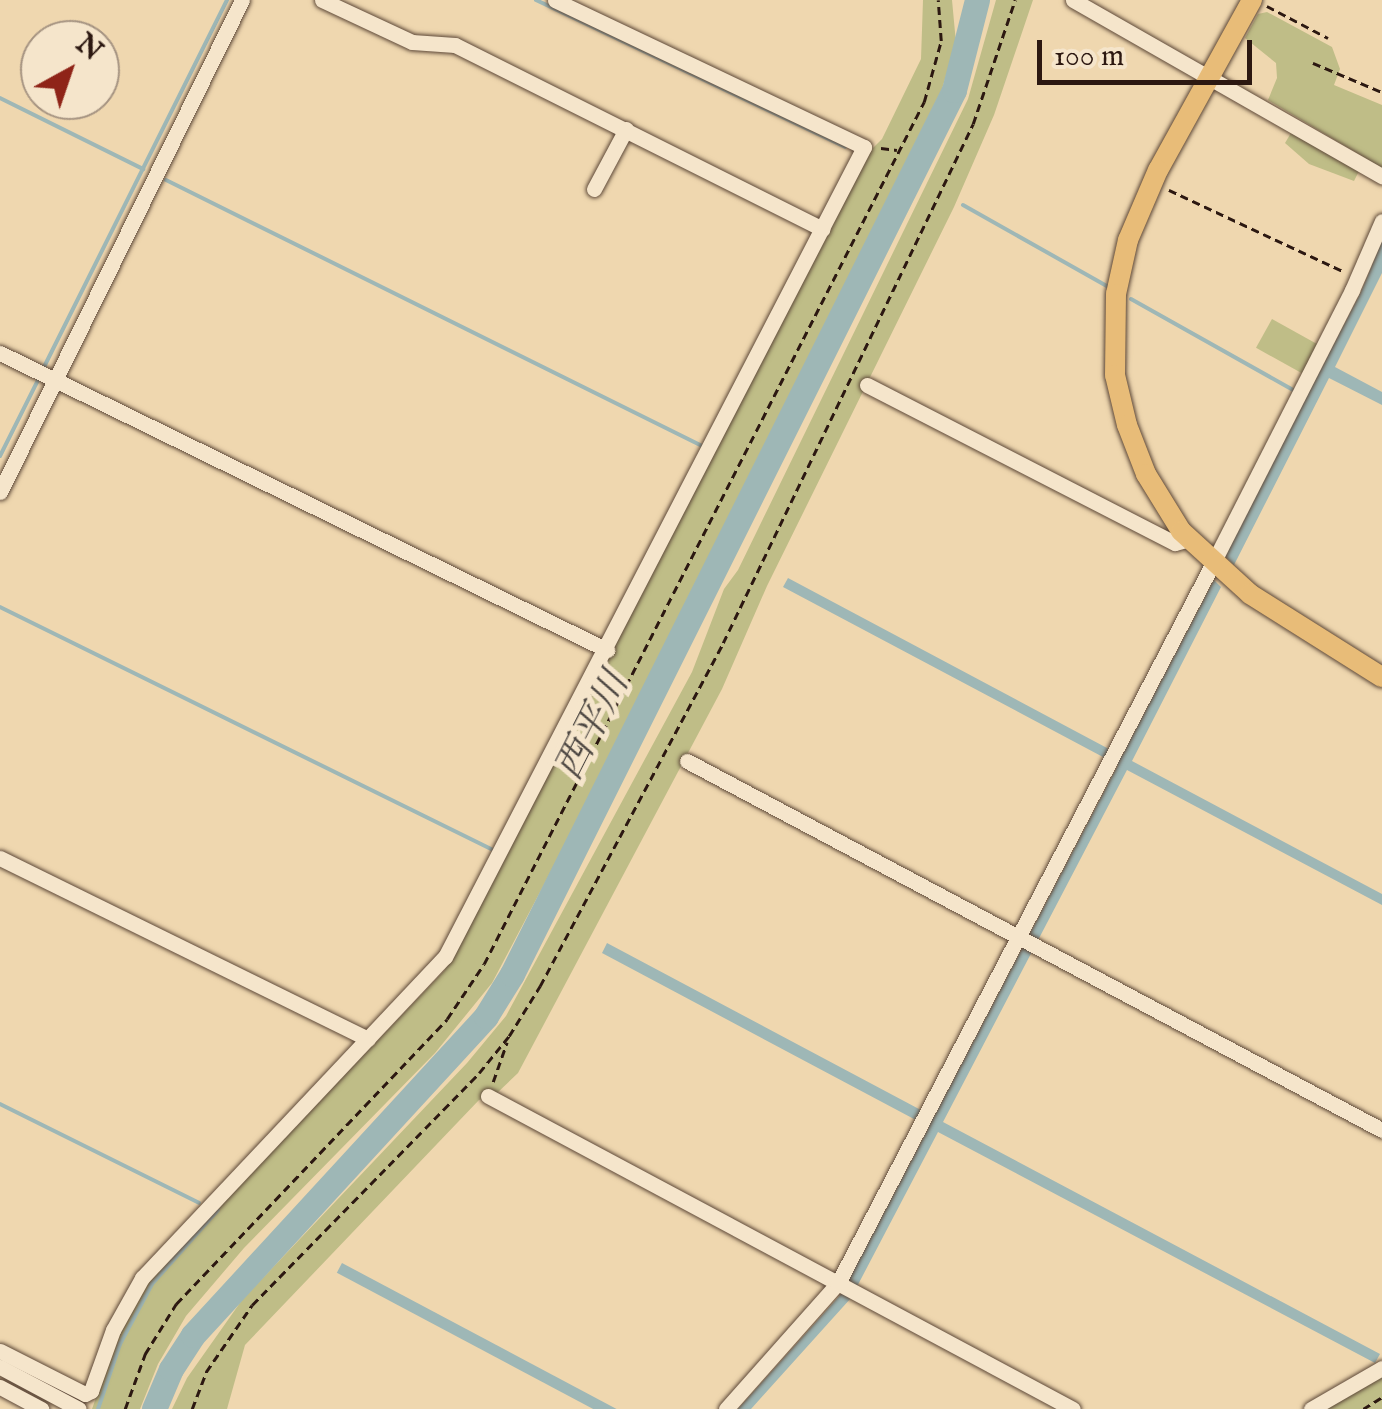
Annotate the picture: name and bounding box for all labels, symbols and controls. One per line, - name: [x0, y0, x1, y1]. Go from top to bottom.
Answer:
- north arrow: [20, 20, 120, 120]
- scale bar: [1042, 20, 1257, 82]
- text: N: [68, 27, 109, 69]
- text: 100 m: [1054, 38, 1124, 76]
- water label: 西平川: [548, 666, 640, 788]

